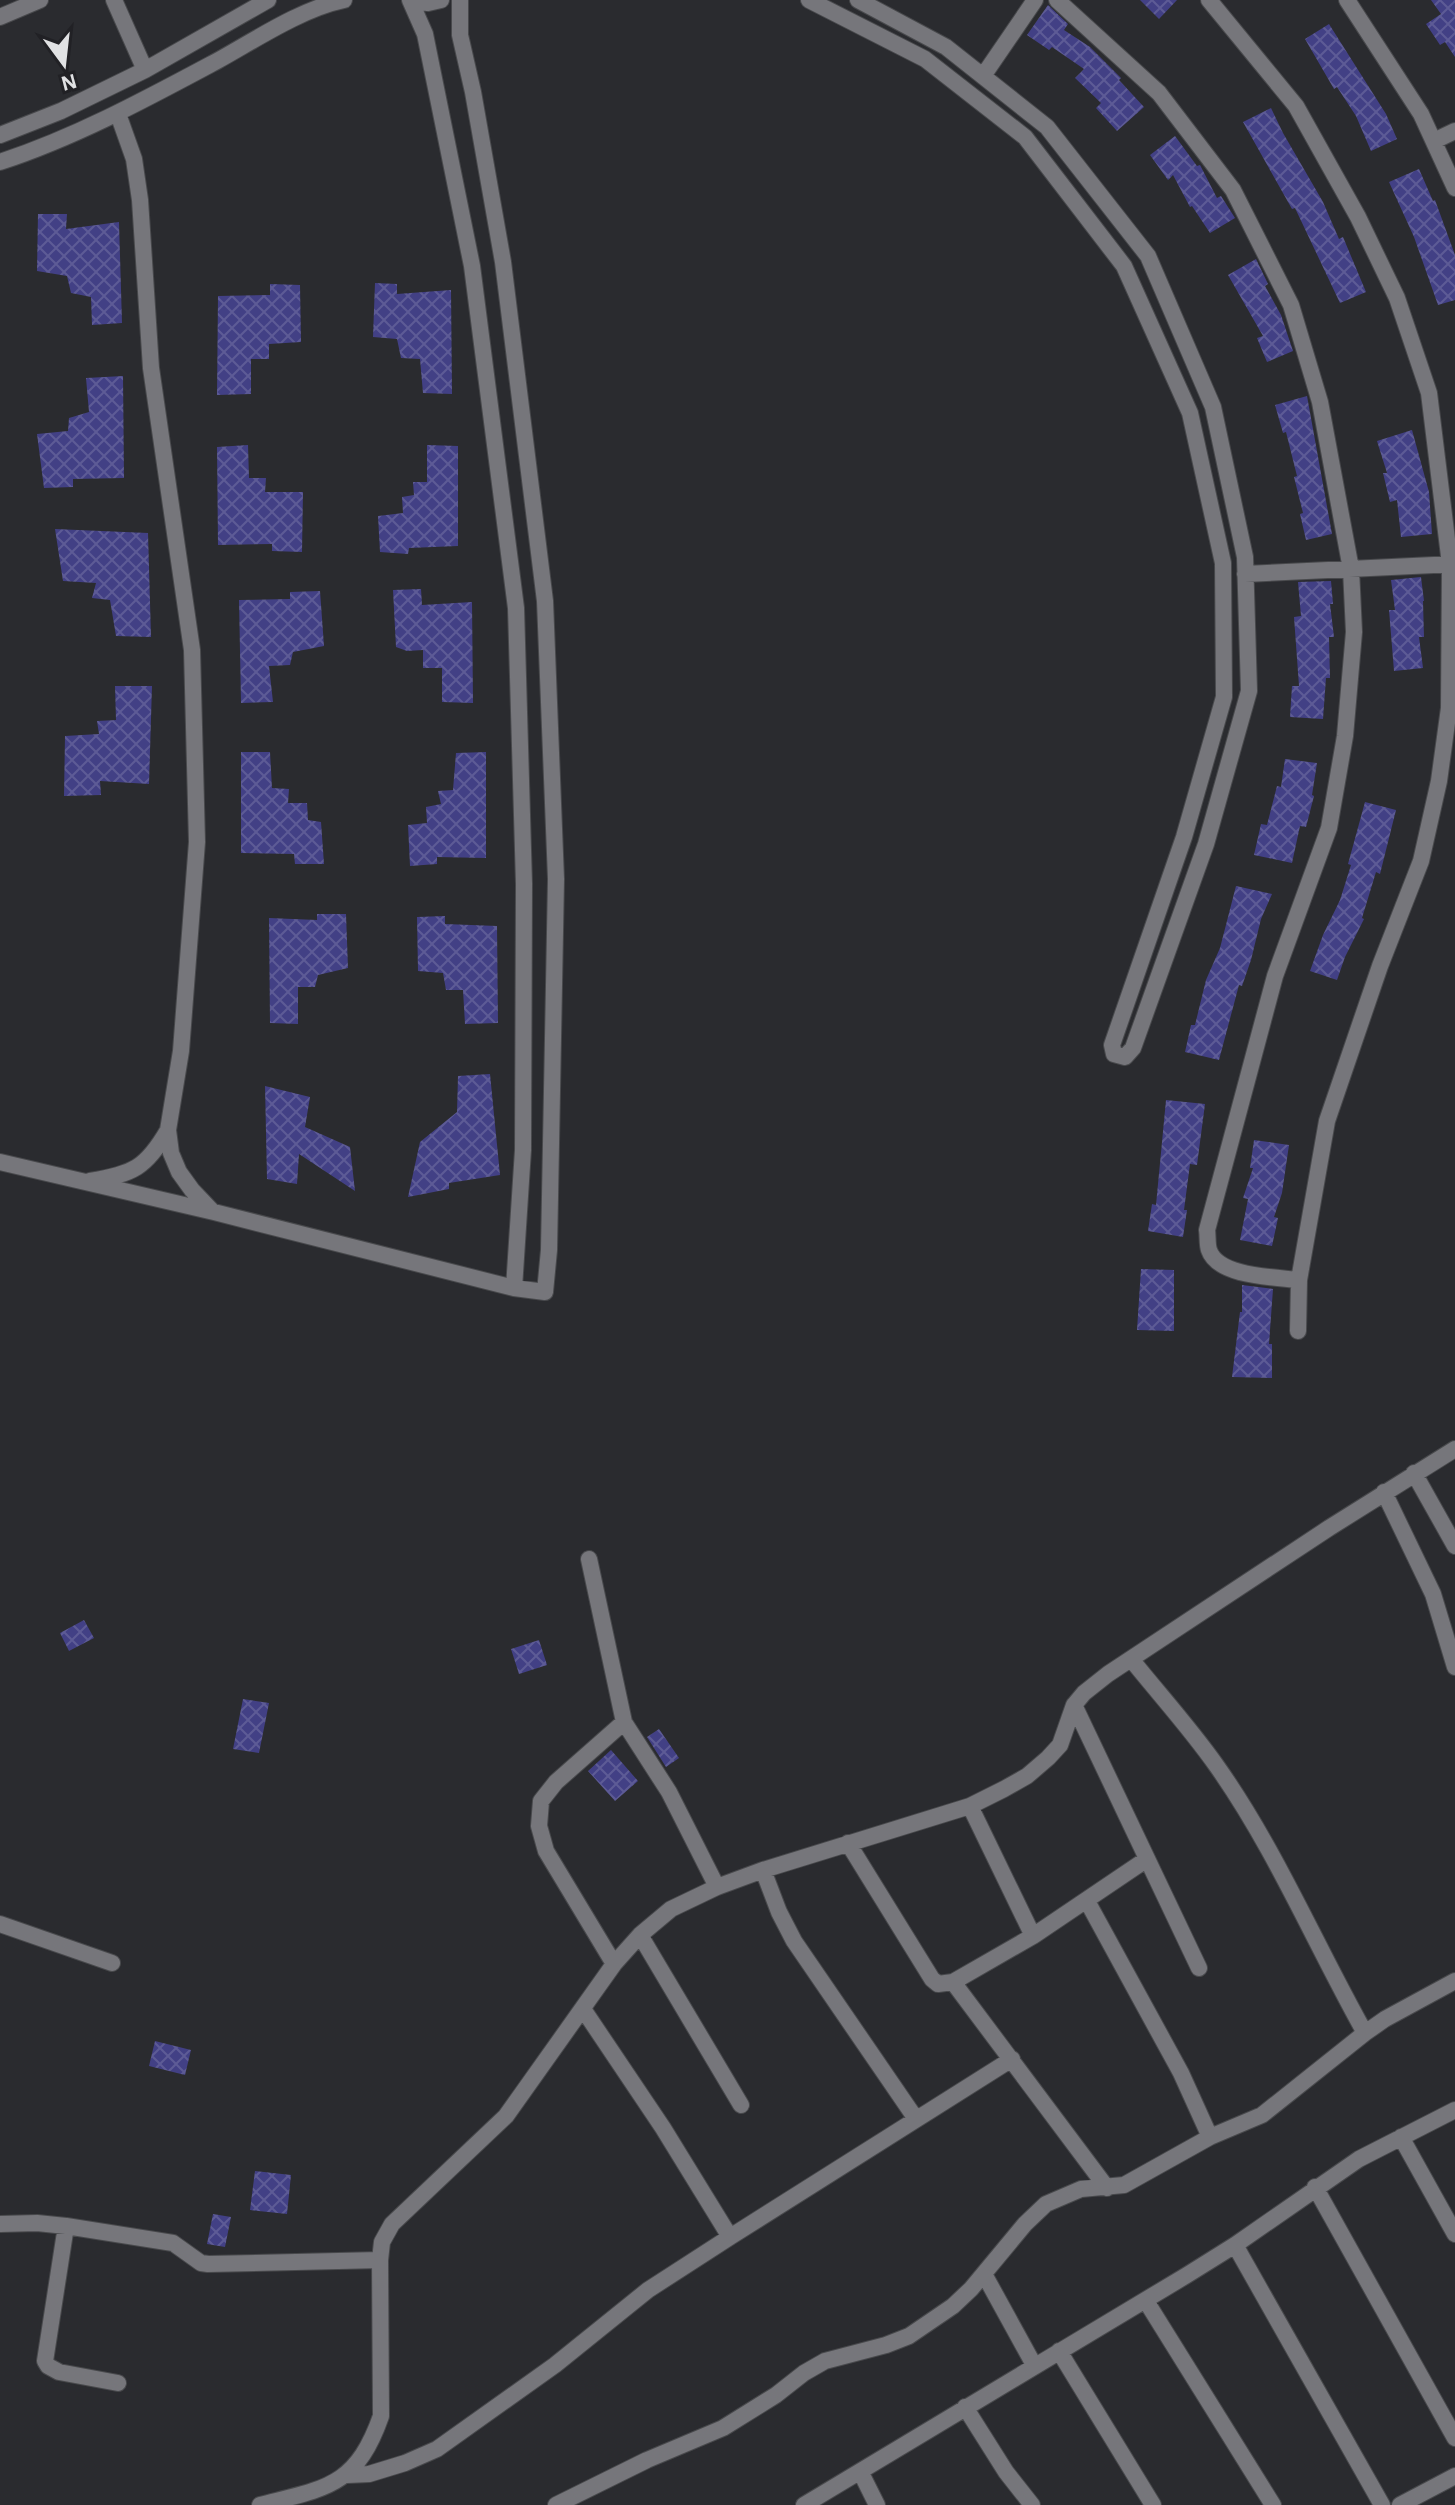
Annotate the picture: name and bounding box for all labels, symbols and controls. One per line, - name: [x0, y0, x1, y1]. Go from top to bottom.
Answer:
- north arrow: [24, 24, 104, 104]
- text: N: [59, 70, 79, 95]

